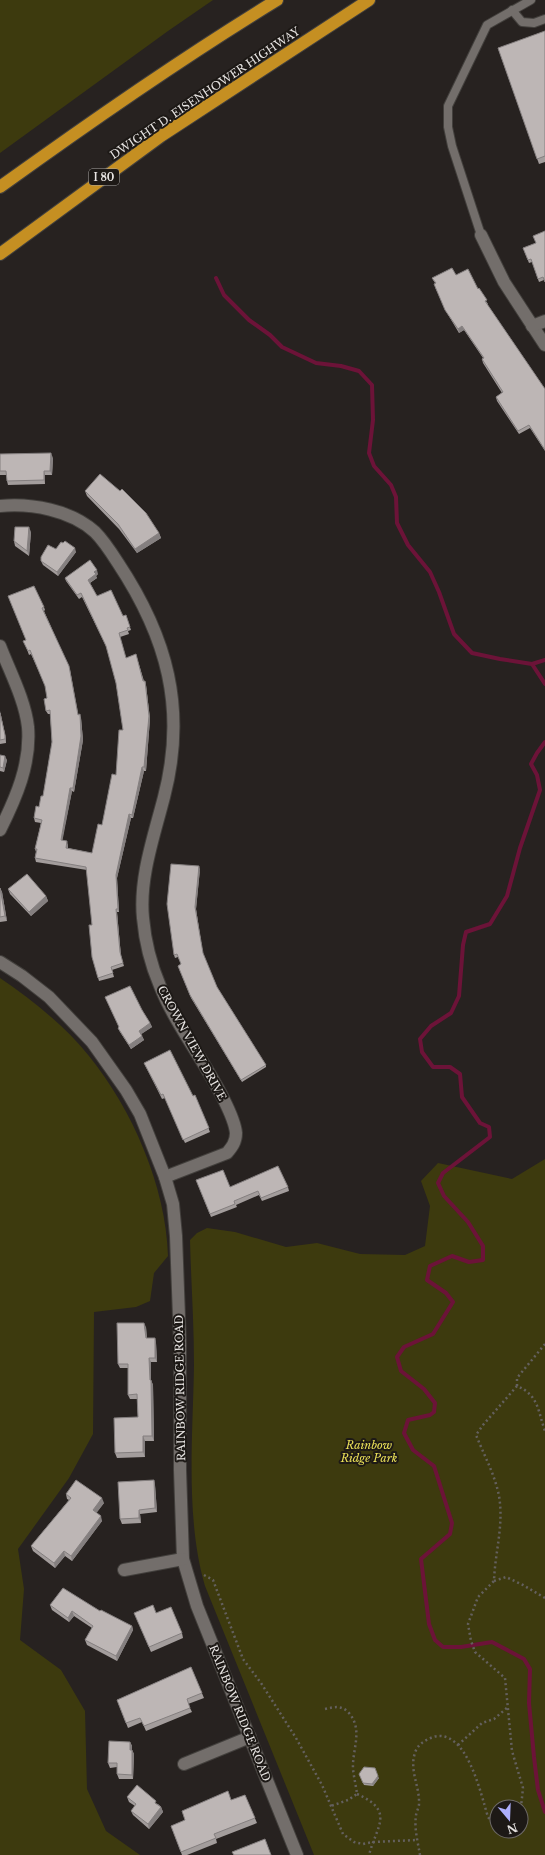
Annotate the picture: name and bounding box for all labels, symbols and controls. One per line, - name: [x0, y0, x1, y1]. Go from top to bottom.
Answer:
- street label: DWIGHT D. EISENHOWER HIGHWAY: [107, 23, 303, 162]
- road number: I 80: [89, 169, 119, 185]
- street label: CROWN VIEW DRIVE: [155, 983, 229, 1103]
- street label: RAINBOW RIDGE ROAD: [172, 1314, 188, 1461]
- park label: Rainbow Ridge Park: [340, 1438, 398, 1465]
- street label: RAINBOW RIDGE ROAD: [206, 1643, 274, 1784]
- north arrow: [489, 1799, 529, 1839]
- text: N: [504, 1820, 519, 1837]

